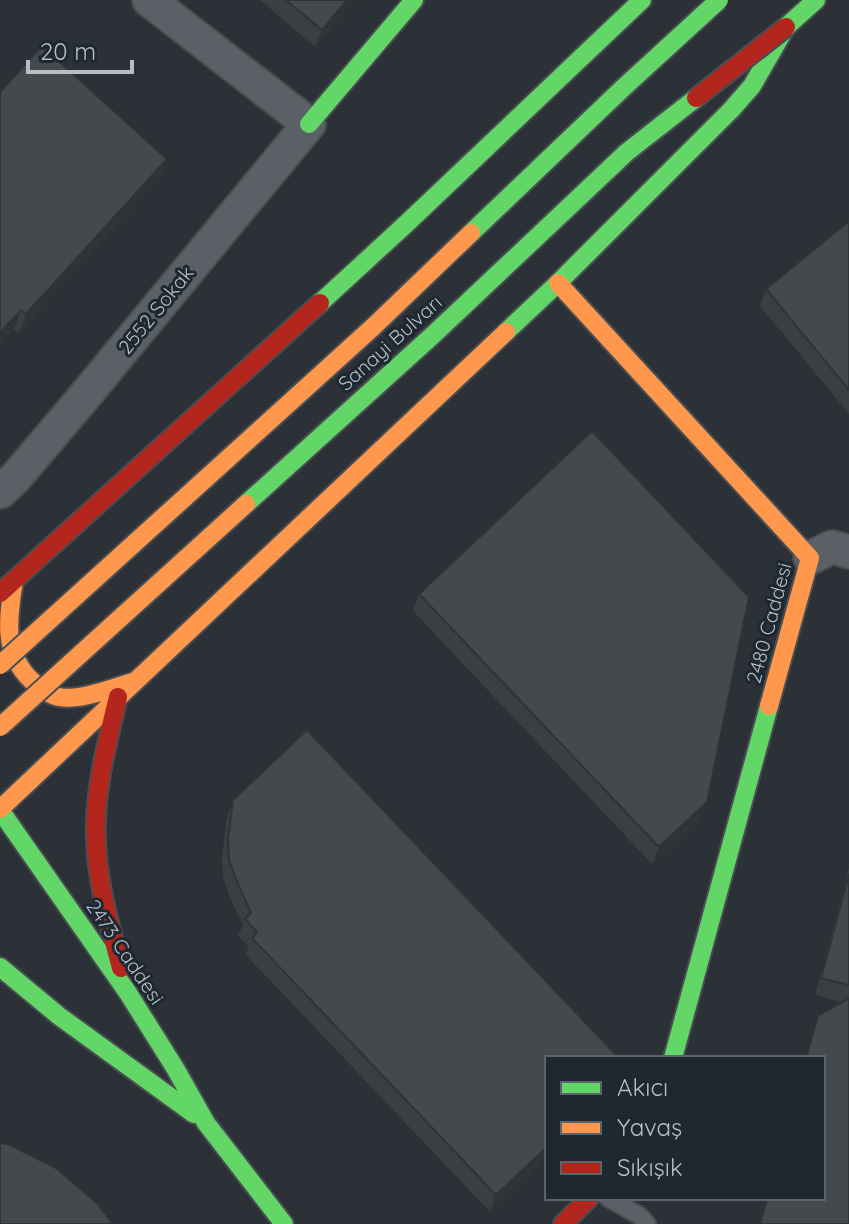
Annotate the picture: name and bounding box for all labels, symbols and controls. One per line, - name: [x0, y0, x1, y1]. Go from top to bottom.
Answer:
- scale bar: [28, 24, 132, 74]
- text: 20 m: [40, 36, 96, 66]
- street label: 2552 Sokak: [112, 261, 199, 359]
- street label: Sanayi Bulvarı: [333, 289, 447, 396]
- street label: 2480 Caddesi: [740, 560, 797, 686]
- street label: 2473 Caddesi: [81, 894, 170, 1009]
- legend: [545, 1056, 825, 1200]
- text: Akıcı: [617, 1072, 668, 1102]
- text: Yavaş: [617, 1112, 682, 1142]
- text: Sıkışık: [617, 1152, 683, 1182]

